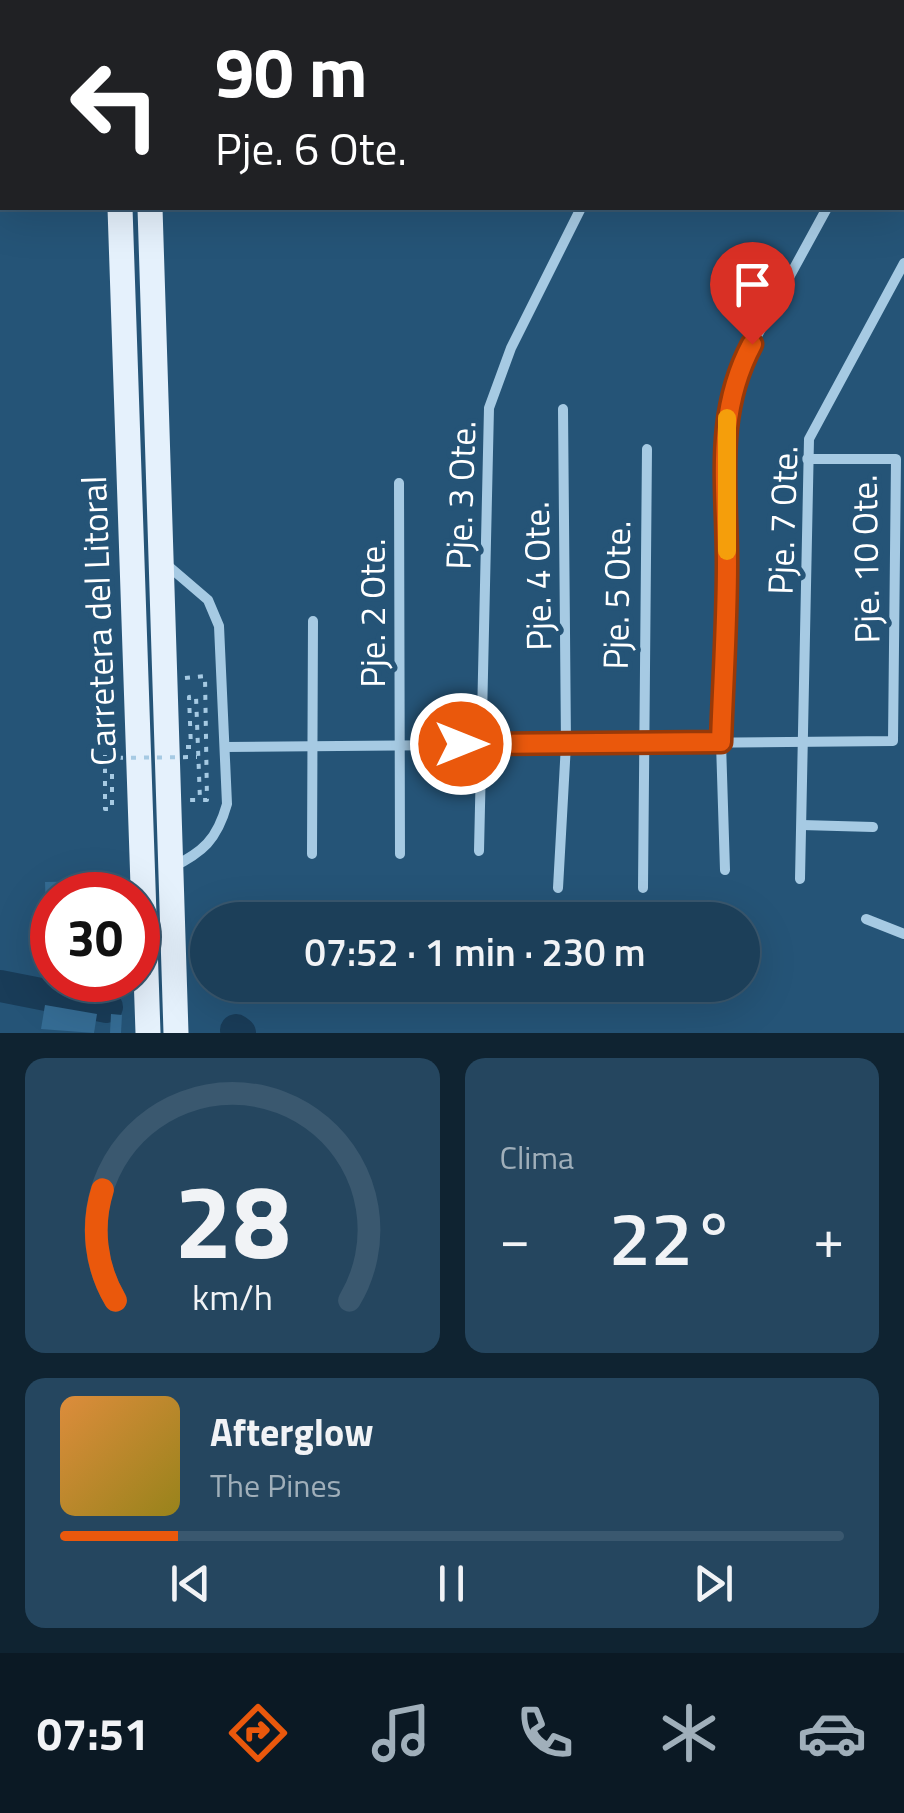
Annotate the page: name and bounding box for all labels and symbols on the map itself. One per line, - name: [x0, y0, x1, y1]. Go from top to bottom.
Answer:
- pin: [710, 242, 795, 345]
- street label: Pje. 3 Ote.: [430, 419, 490, 571]
- street label: Pje. 7 Ote.: [752, 444, 812, 596]
- street label: Pje. 10 Ote.: [837, 474, 893, 644]
- street label: Carretera del Litoral: [66, 475, 130, 767]
- street label: Pje. 4 Ote.: [509, 501, 565, 651]
- street label: Pje. 5 Ote.: [588, 520, 644, 670]
- street label: Pje. 2 Ote.: [345, 538, 399, 688]
- position arrow: [409, 692, 513, 796]
- speed limit sign: 30: [30, 872, 160, 1002]

